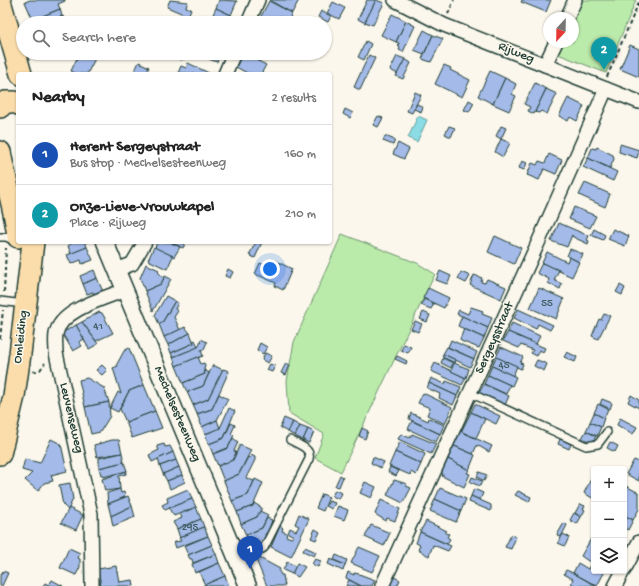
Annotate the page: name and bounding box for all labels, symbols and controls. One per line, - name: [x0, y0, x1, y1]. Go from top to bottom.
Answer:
- north arrow: [543, 12, 579, 48]
- search box: [16, 16, 332, 60]
- icon: search: [30, 27, 52, 49]
- text: Search here: [62, 29, 136, 47]
- pin: 2: [591, 37, 617, 70]
- street label: Rijweg: [496, 39, 536, 67]
- text: Nearby: [32, 88, 85, 108]
- text: 2 results: [271, 91, 316, 106]
- text: Herent Sergeystraat: [70, 138, 200, 156]
- text: 1: [42, 147, 48, 162]
- text: 160 m: [284, 147, 316, 162]
- text: Bus stop · Mechelsesteenweg: [70, 156, 226, 171]
- text: Onze-Lieve-Vrouwkapel: [70, 198, 214, 216]
- text: 2: [42, 207, 48, 222]
- text: 210 m: [285, 207, 316, 222]
- text: Place · Rijweg: [70, 216, 146, 231]
- your location: [260, 259, 280, 279]
- street label: Sergeysstraat: [472, 298, 518, 376]
- house number: 55: [541, 298, 553, 310]
- street label: Omleiding: [10, 310, 32, 364]
- house number: 41: [93, 321, 103, 333]
- house number: 45: [499, 360, 510, 372]
- street label: Mechelsesteenweg: [150, 364, 204, 464]
- street label: Leuvenseweg: [56, 381, 86, 455]
- map controls: [591, 466, 627, 574]
- button: +: [591, 466, 627, 502]
- button: −: [591, 502, 627, 538]
- house number: 295: [182, 522, 199, 534]
- pin: 1: [237, 536, 263, 569]
- button: layers: [591, 538, 627, 574]

